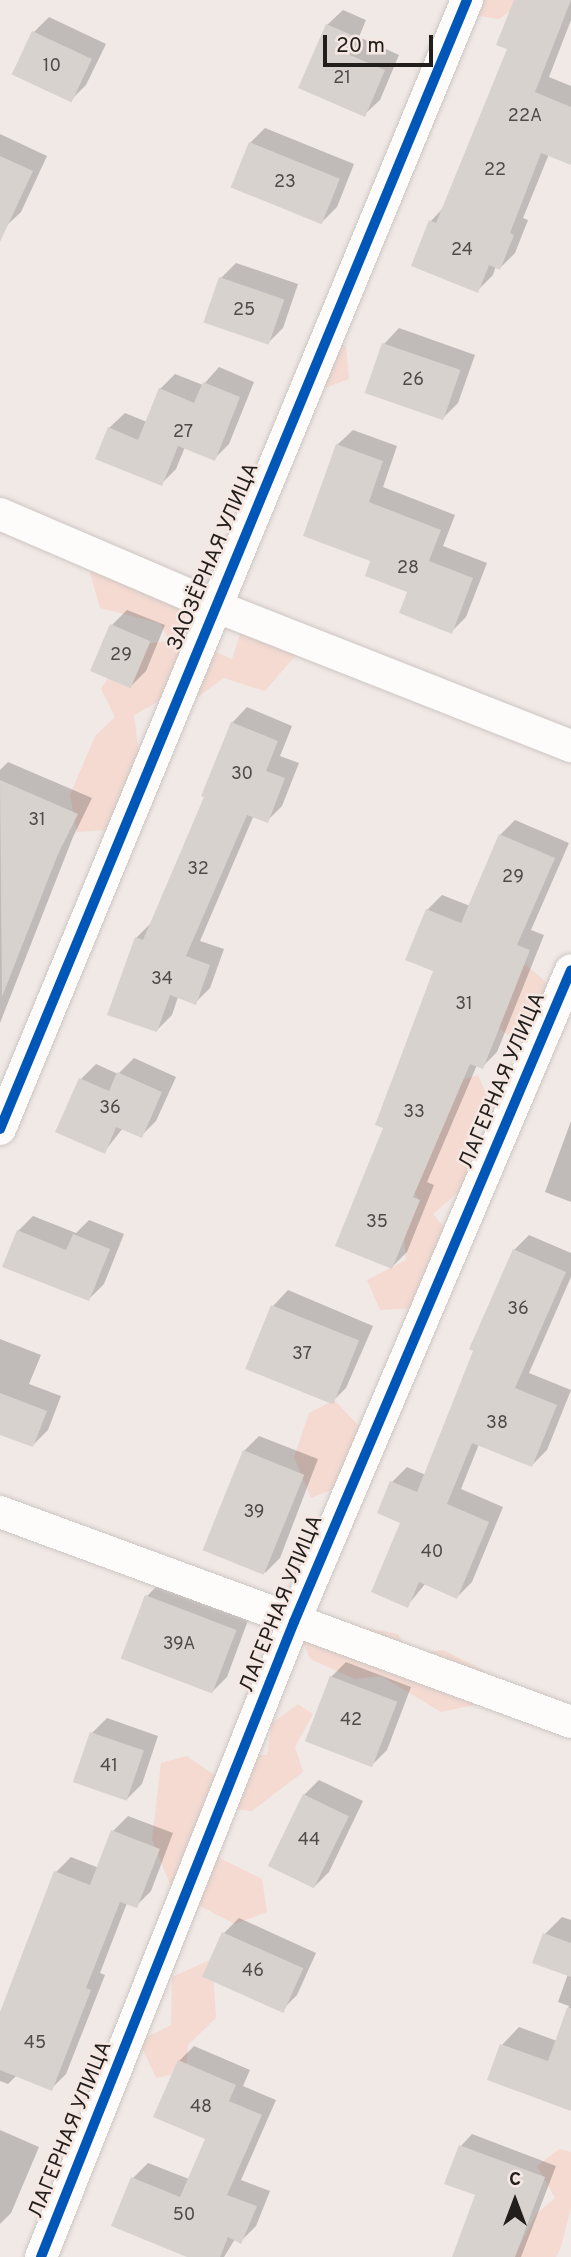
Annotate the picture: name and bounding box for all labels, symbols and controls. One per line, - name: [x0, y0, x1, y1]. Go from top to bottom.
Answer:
- scale bar: [326, 21, 436, 65]
- text: 20 m: [336, 33, 385, 60]
- house number: 10: [43, 56, 61, 78]
- house number: 21: [333, 68, 351, 90]
- house number: 22А: [508, 106, 542, 128]
- house number: 22: [484, 160, 506, 182]
- house number: 23: [274, 172, 296, 194]
- house number: 24: [451, 240, 473, 262]
- house number: 25: [233, 300, 255, 322]
- house number: 26: [402, 370, 424, 392]
- house number: 27: [173, 422, 193, 444]
- street label: ЗАОЗЁРНАЯ УЛИЦА: [163, 459, 265, 655]
- house number: 28: [397, 558, 419, 580]
- house number: 29: [110, 645, 132, 667]
- house number: 30: [231, 764, 253, 786]
- house number: 31: [28, 810, 46, 832]
- house number: 32: [187, 859, 209, 881]
- house number: 29: [502, 867, 524, 889]
- house number: 34: [151, 969, 173, 991]
- street label: ЛАГЕРНАЯ УЛИЦА: [454, 989, 552, 1173]
- house number: 31: [455, 994, 473, 1016]
- house number: 36: [99, 1098, 121, 1120]
- house number: 33: [403, 1102, 425, 1124]
- house number: 35: [366, 1212, 388, 1234]
- house number: 36: [507, 1299, 529, 1321]
- house number: 37: [292, 1344, 312, 1366]
- house number: 38: [486, 1413, 508, 1435]
- house number: 39: [243, 1502, 265, 1524]
- street label: ЛАГЕРНАЯ УЛИЦА: [235, 1512, 329, 1696]
- house number: 40: [421, 1542, 443, 1564]
- house number: 39А: [163, 1634, 195, 1656]
- house number: 42: [340, 1710, 362, 1732]
- house number: 41: [100, 1756, 118, 1778]
- house number: 44: [298, 1830, 320, 1852]
- house number: 46: [242, 1961, 264, 1983]
- house number: 45: [24, 2033, 46, 2055]
- street label: ЛАГЕРНАЯ УЛИЦА: [24, 2038, 118, 2222]
- house number: 48: [190, 2097, 212, 2119]
- north arrow: [480, 2166, 550, 2236]
- text: С: [509, 2168, 521, 2192]
- house number: 50: [173, 2205, 195, 2227]

